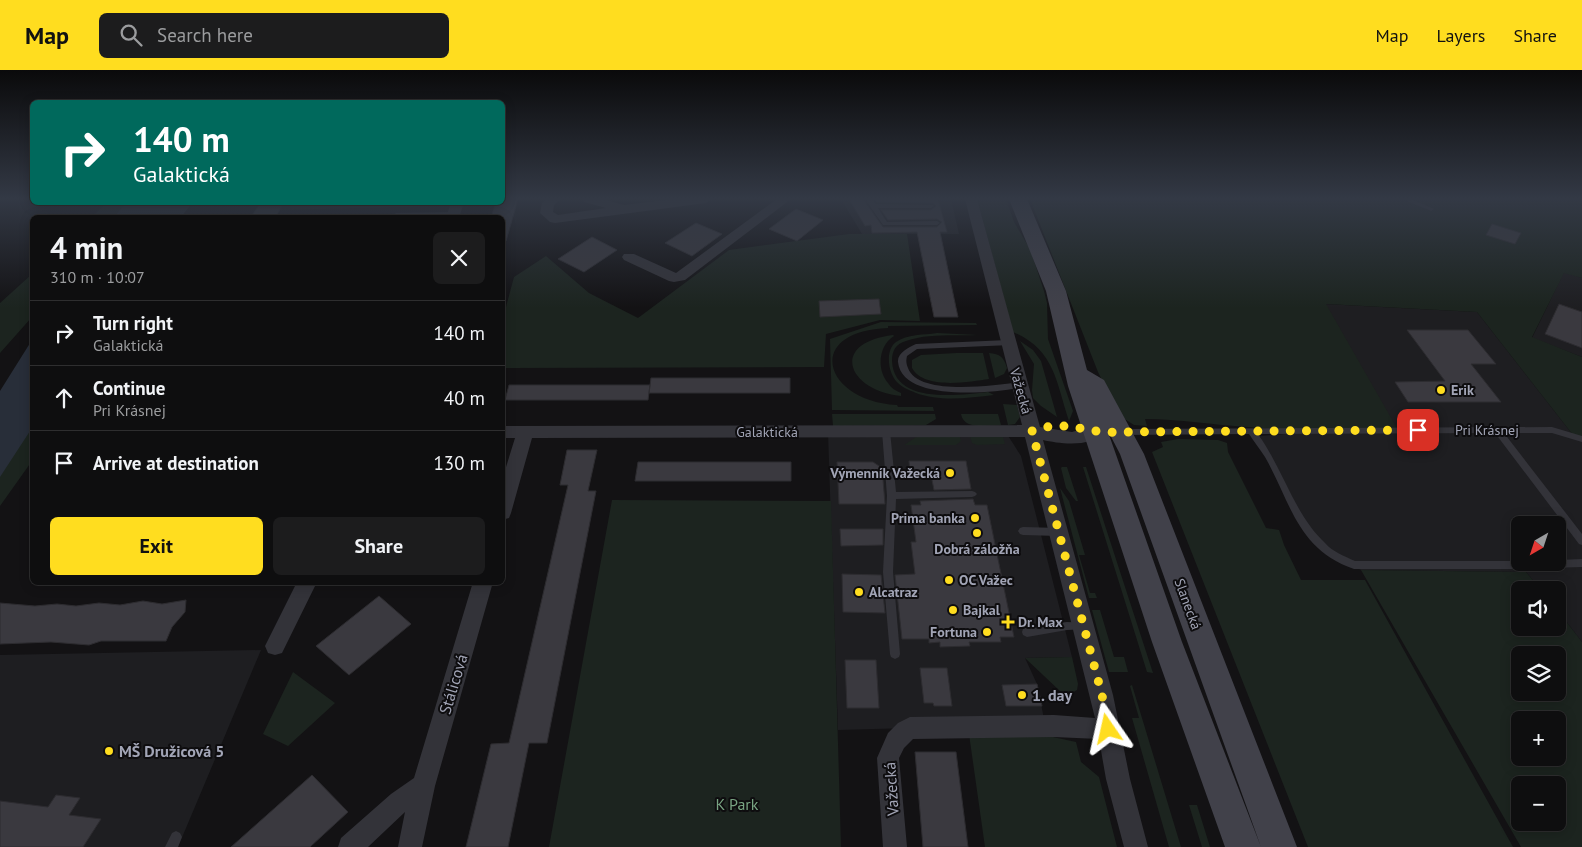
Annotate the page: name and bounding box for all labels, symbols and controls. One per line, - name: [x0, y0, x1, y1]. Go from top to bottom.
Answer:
- search box: [99, 13, 449, 58]
- text: Map: [25, 20, 69, 51]
- icon: search: [117, 21, 145, 49]
- text: Search here: [157, 23, 253, 47]
- text: Map: [1376, 24, 1408, 47]
- text: Layers: [1436, 24, 1485, 47]
- text: Share: [1513, 24, 1557, 47]
- text: 140 m: [133, 116, 230, 162]
- icon: right: [50, 120, 115, 185]
- text: Galaktická: [133, 160, 230, 188]
- text: 4 min: [50, 228, 123, 267]
- button: close: [433, 232, 485, 284]
- text: 310 m · 10:07: [50, 267, 145, 287]
- text: Turn right: [93, 311, 173, 335]
- icon: right: [50, 319, 78, 347]
- text: 140 m: [433, 321, 485, 345]
- text: Galaktická: [93, 335, 164, 355]
- street label: Važecká: [1006, 365, 1036, 416]
- text: Continue: [93, 376, 165, 400]
- place label: Erik: [1451, 381, 1474, 399]
- icon: ahead: [50, 384, 78, 412]
- marker: Erik: [1435, 384, 1447, 396]
- text: 40 m: [444, 386, 485, 410]
- text: Pri Krásnej: [93, 400, 166, 420]
- pin: [1397, 409, 1439, 451]
- icon: arrive: [1404, 416, 1432, 444]
- street label: Pri Krásnej: [1455, 421, 1519, 439]
- street label: Galaktická: [736, 423, 798, 441]
- icon: arrive: [50, 449, 78, 477]
- text: Arrive at destination: [93, 451, 259, 475]
- text: 130 m: [433, 451, 485, 475]
- place label: Výmenník Važecká: [829, 464, 940, 482]
- marker: Výmenník Važecká: [944, 467, 956, 479]
- place label: Prima banka: [891, 509, 965, 527]
- marker: Prima banka: [969, 512, 981, 524]
- north arrow: [1511, 516, 1566, 571]
- map controls: [1511, 516, 1566, 831]
- button: Exit: [50, 517, 263, 575]
- button: Share: [273, 517, 485, 575]
- marker: Dobrá záložňa: [971, 527, 983, 539]
- place label: Dobrá záložňa: [934, 540, 1020, 558]
- place label: OC Važec: [959, 571, 1013, 589]
- marker: OC Važec: [943, 574, 955, 586]
- street label: Slanecká: [1170, 576, 1206, 632]
- button: sound: [1511, 581, 1566, 636]
- place label: Alcatraz: [869, 583, 918, 601]
- marker: Alcatraz: [853, 586, 865, 598]
- place label: Bajkal: [963, 601, 1001, 619]
- marker: Bajkal: [947, 604, 959, 616]
- place label: Dr. Max: [1018, 613, 1063, 631]
- marker: Dr. Max: [1002, 616, 1014, 628]
- place label: Fortuna: [930, 623, 977, 641]
- marker: Fortuna: [981, 626, 993, 638]
- button: layers: [1511, 646, 1566, 701]
- street label: Stálicová: [434, 652, 472, 716]
- place label: 1. day: [1032, 685, 1073, 705]
- marker: 1. day: [1016, 689, 1028, 701]
- position arrow: [1081, 702, 1133, 754]
- button: +: [1511, 711, 1566, 766]
- place label: MŠ Družicová 5: [119, 741, 224, 761]
- marker: MŠ Družicová 5: [103, 745, 115, 757]
- street label: Važecká: [879, 761, 903, 818]
- button: −: [1511, 776, 1566, 831]
- park label: K Park: [716, 794, 759, 814]

